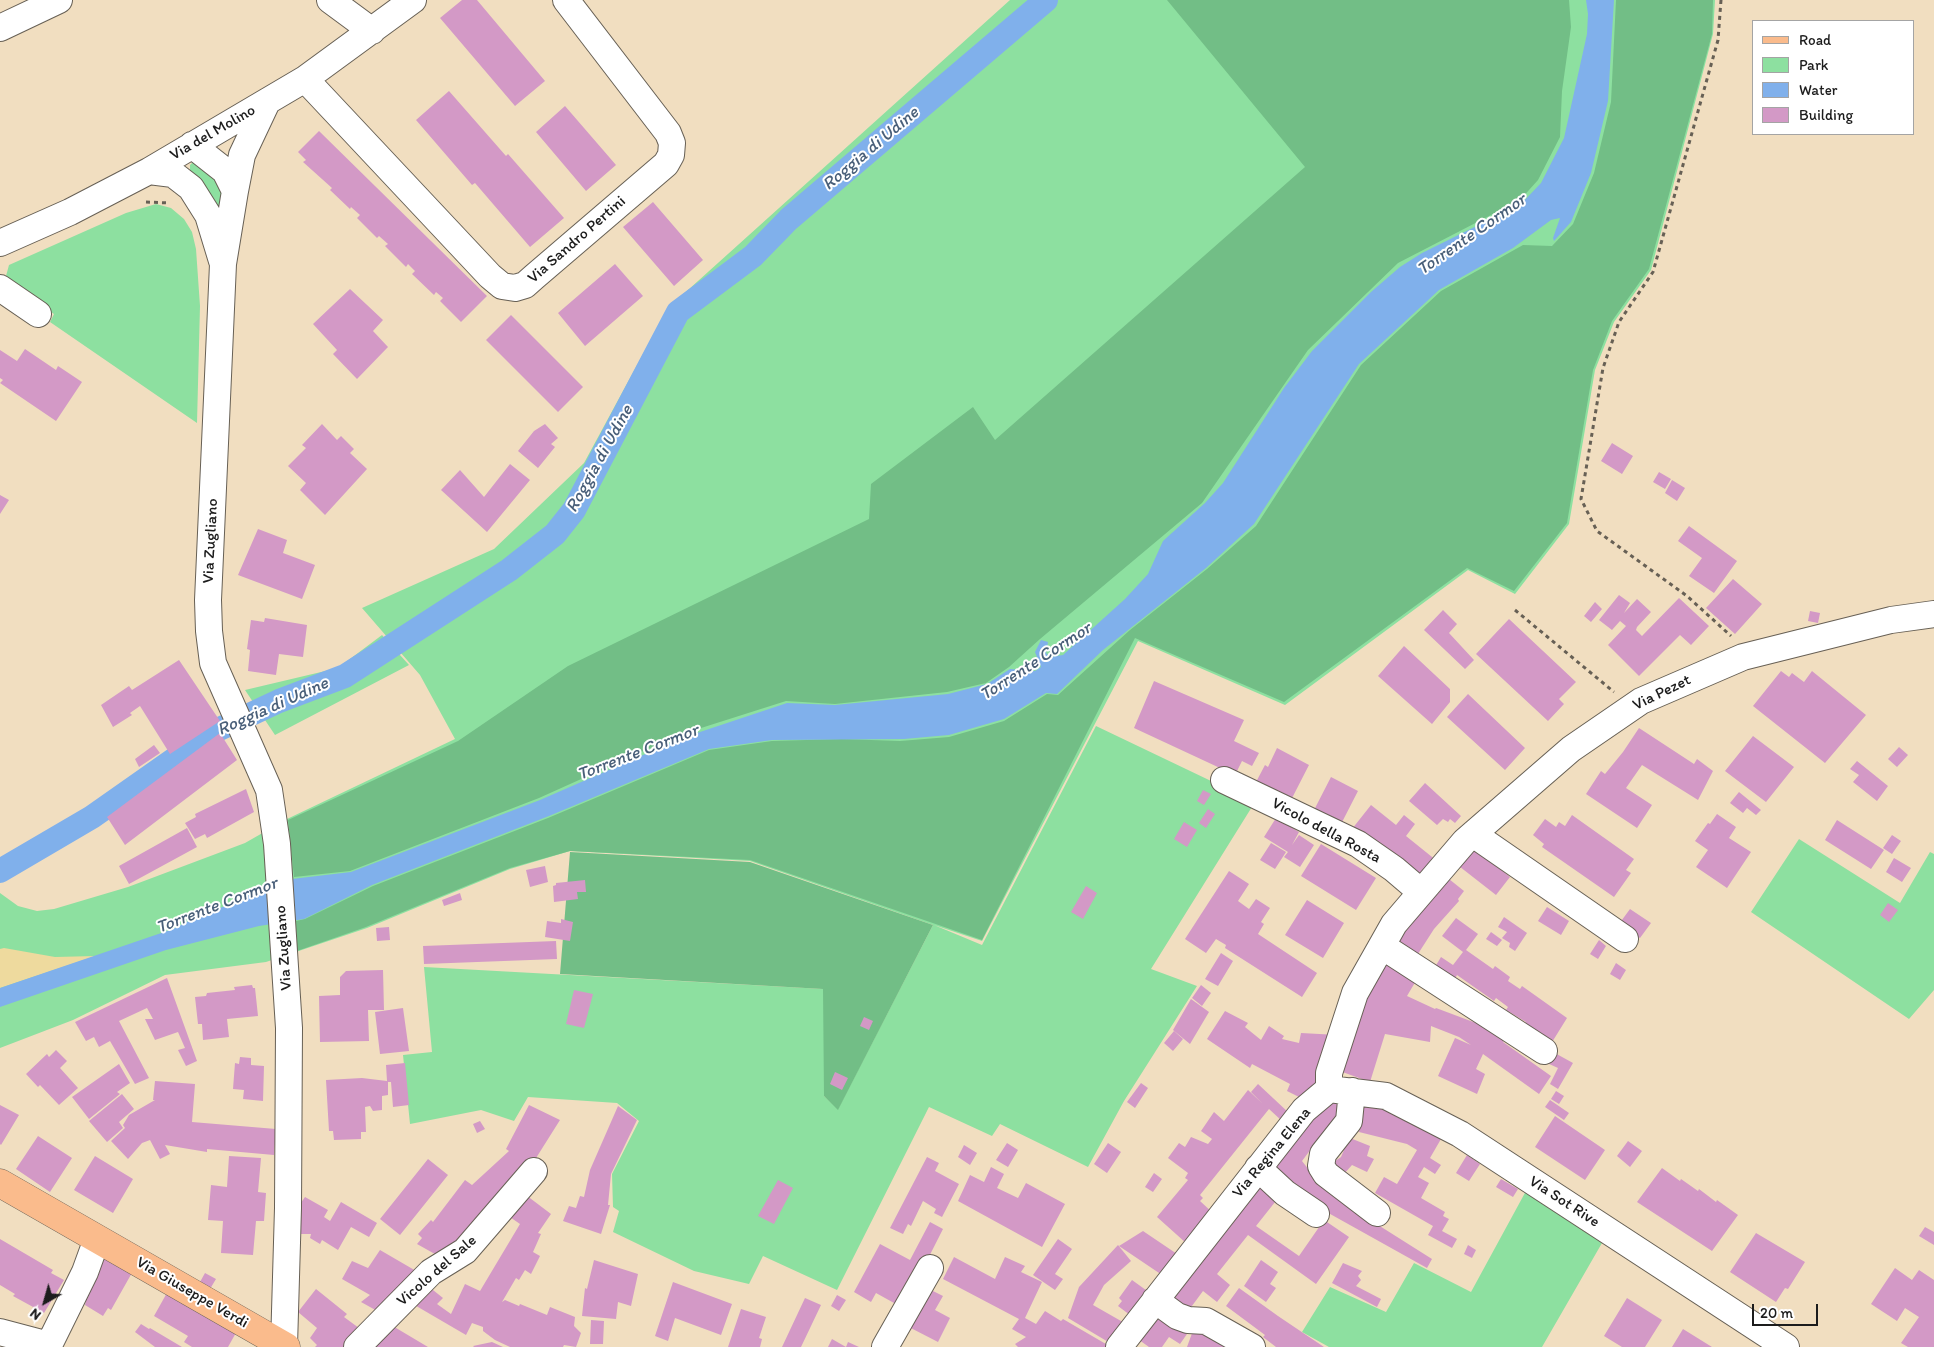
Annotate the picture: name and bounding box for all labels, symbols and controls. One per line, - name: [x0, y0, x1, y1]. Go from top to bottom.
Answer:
- legend: [1752, 20, 1914, 135]
- text: Road: [1799, 31, 1831, 49]
- text: Park: [1799, 56, 1829, 74]
- text: Water: [1799, 81, 1837, 99]
- street label: Via del Molino: [167, 101, 259, 165]
- water label: Roggia di Udine: [818, 102, 924, 196]
- text: Building: [1799, 106, 1853, 124]
- water label: Torrente Cormor: [1413, 189, 1531, 281]
- street label: Via Sandro Pertini: [524, 192, 630, 288]
- water label: Roggia di Udine: [562, 402, 638, 516]
- street label: Via Zugliano: [199, 498, 223, 584]
- water label: Torrente Cormor: [976, 618, 1096, 706]
- street label: Via Pezet: [1630, 671, 1694, 715]
- water label: Roggia di Udine: [214, 673, 332, 741]
- water label: Torrente Cormor: [574, 720, 702, 786]
- street label: Vicolo della Rosta: [1268, 794, 1384, 868]
- water label: Torrente Cormor: [153, 873, 281, 939]
- street label: Via Zugliano: [271, 905, 297, 991]
- street label: Via Regina Elena: [1229, 1104, 1315, 1202]
- street label: Via Sot Rive: [1525, 1172, 1603, 1232]
- street label: Vicolo del Sale: [393, 1231, 481, 1311]
- street label: Via Giuseppe Verdi: [132, 1253, 252, 1333]
- north arrow: [20, 1277, 70, 1327]
- scale bar: [1754, 1294, 1820, 1326]
- text: 20 m: [1760, 1304, 1793, 1322]
- text: N: [27, 1305, 44, 1324]

